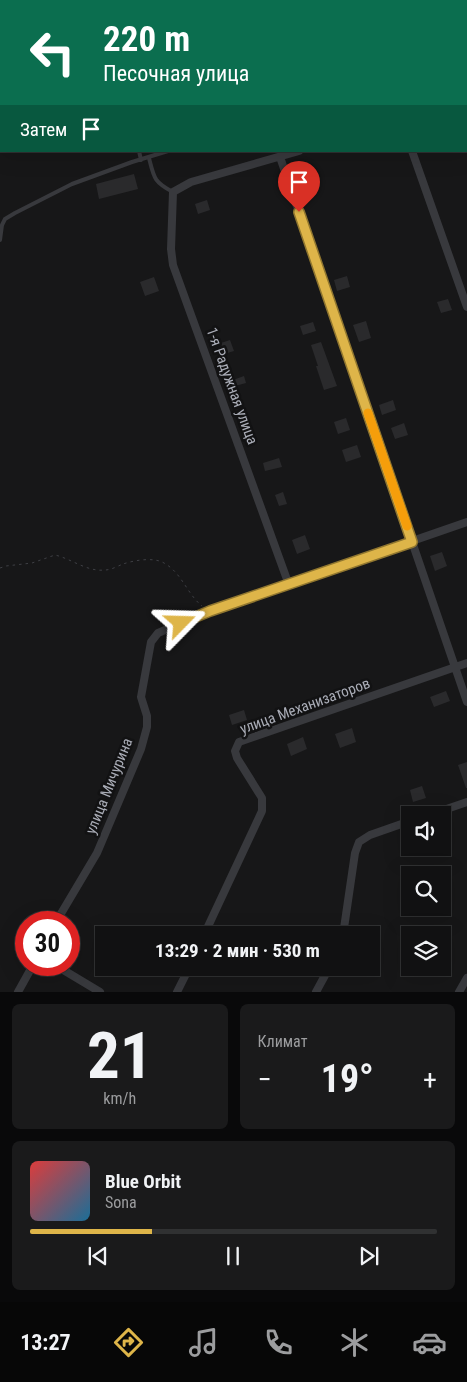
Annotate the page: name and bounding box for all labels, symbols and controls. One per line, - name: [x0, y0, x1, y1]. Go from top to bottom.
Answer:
- text: 220 m: [103, 19, 190, 60]
- icon: left: [20, 20, 85, 85]
- text: Песочная улица: [103, 61, 249, 86]
- icon: arrive: [77, 115, 105, 143]
- text: Затем: [20, 118, 67, 141]
- pin: [278, 161, 320, 212]
- icon: arrive: [285, 168, 313, 196]
- street label: 1-я Радужная улица: [202, 325, 262, 447]
- position arrow: [154, 596, 206, 648]
- street label: улица Механизаторов: [238, 674, 372, 738]
- street label: улица Мичурина: [82, 735, 136, 837]
- map controls: [401, 806, 451, 976]
- button: sound: [401, 806, 451, 856]
- button: search: [401, 866, 451, 916]
- speed limit sign: 30: [15, 911, 80, 976]
- button: layers: [401, 926, 451, 976]
- text: 13:29 · 2 мин · 530 m: [155, 939, 320, 962]
- text: 21: [87, 1018, 153, 1094]
- text: Климат: [258, 1032, 307, 1051]
- text: 19°: [321, 1057, 374, 1101]
- text: −: [258, 1063, 272, 1096]
- text: +: [423, 1063, 437, 1096]
- text: km/h: [103, 1089, 136, 1108]
- text: Blue Orbit: [105, 1170, 181, 1193]
- text: Sona: [105, 1193, 137, 1212]
- icon: previous: [84, 1242, 112, 1270]
- icon: pause: [219, 1242, 247, 1270]
- icon: next: [355, 1242, 383, 1270]
- icon: directions: [111, 1325, 146, 1360]
- icon: music: [186, 1325, 221, 1360]
- icon: phone: [261, 1325, 296, 1360]
- icon: climate: [337, 1325, 372, 1360]
- icon: car: [412, 1325, 447, 1360]
- text: 13:27: [20, 1330, 71, 1355]

